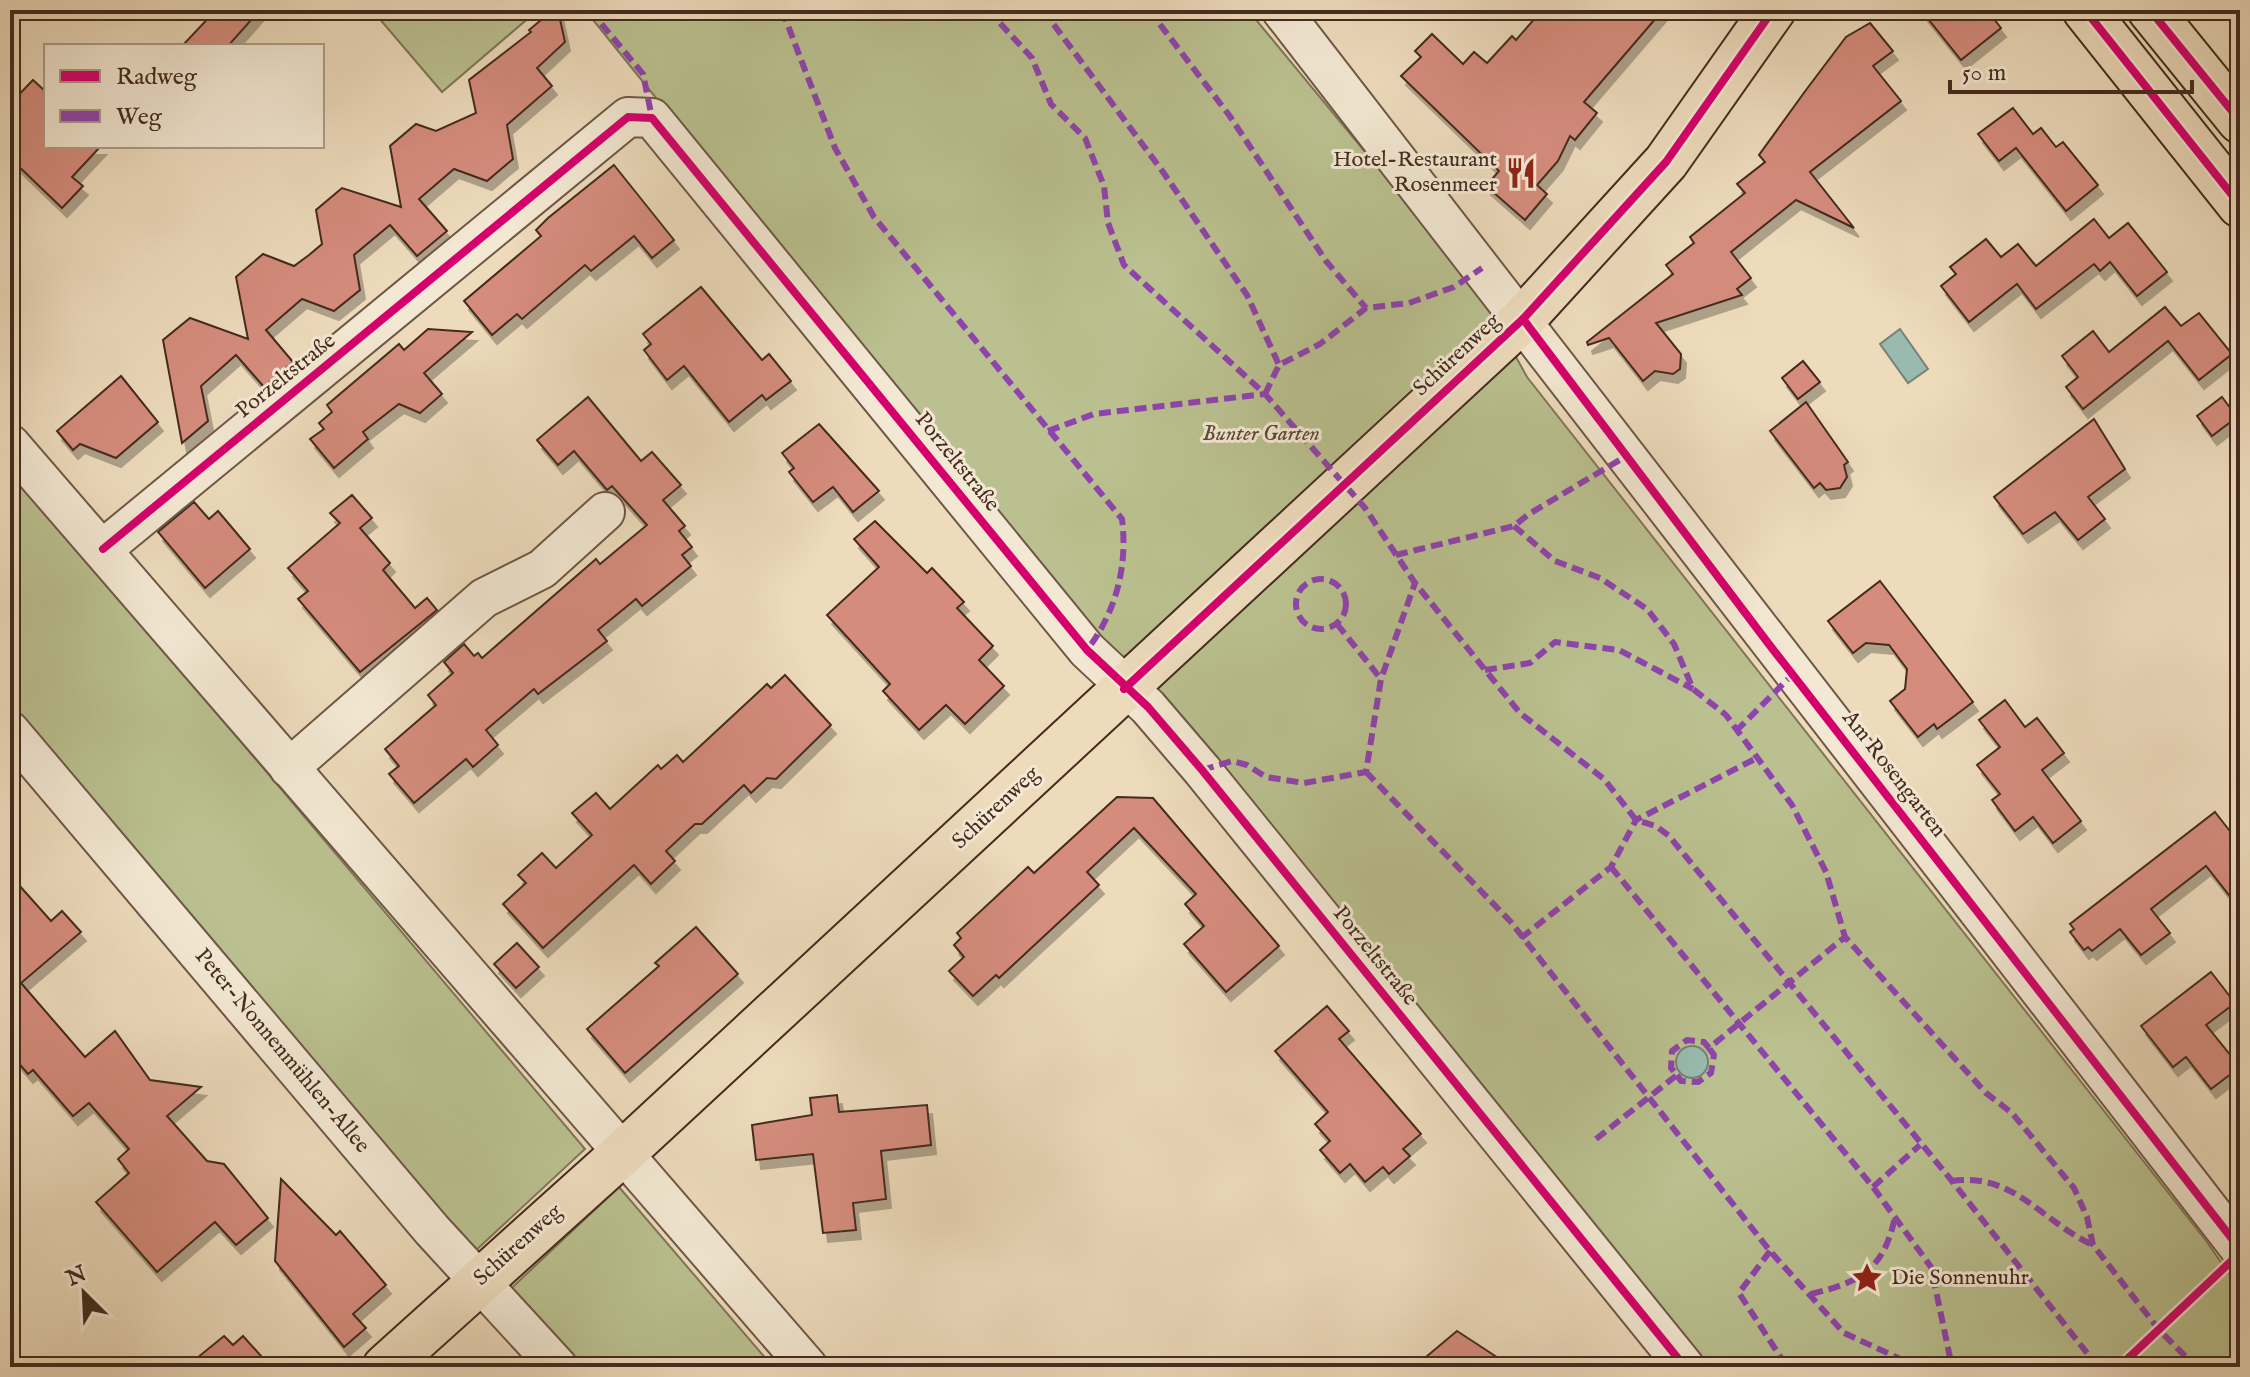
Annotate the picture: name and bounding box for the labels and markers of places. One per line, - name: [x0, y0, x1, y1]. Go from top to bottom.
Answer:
- place label: Hotel-Restaurant Rosenmeer: [1333, 146, 1497, 199]
- restaurant icon: Hotel-Restaurant Rosenmeer: [1504, 156, 1538, 190]
- place icon: Die Sonnenuhr: [1850, 1261, 1884, 1295]
- place label: Die Sonnenuhr: [1891, 1264, 2029, 1292]

